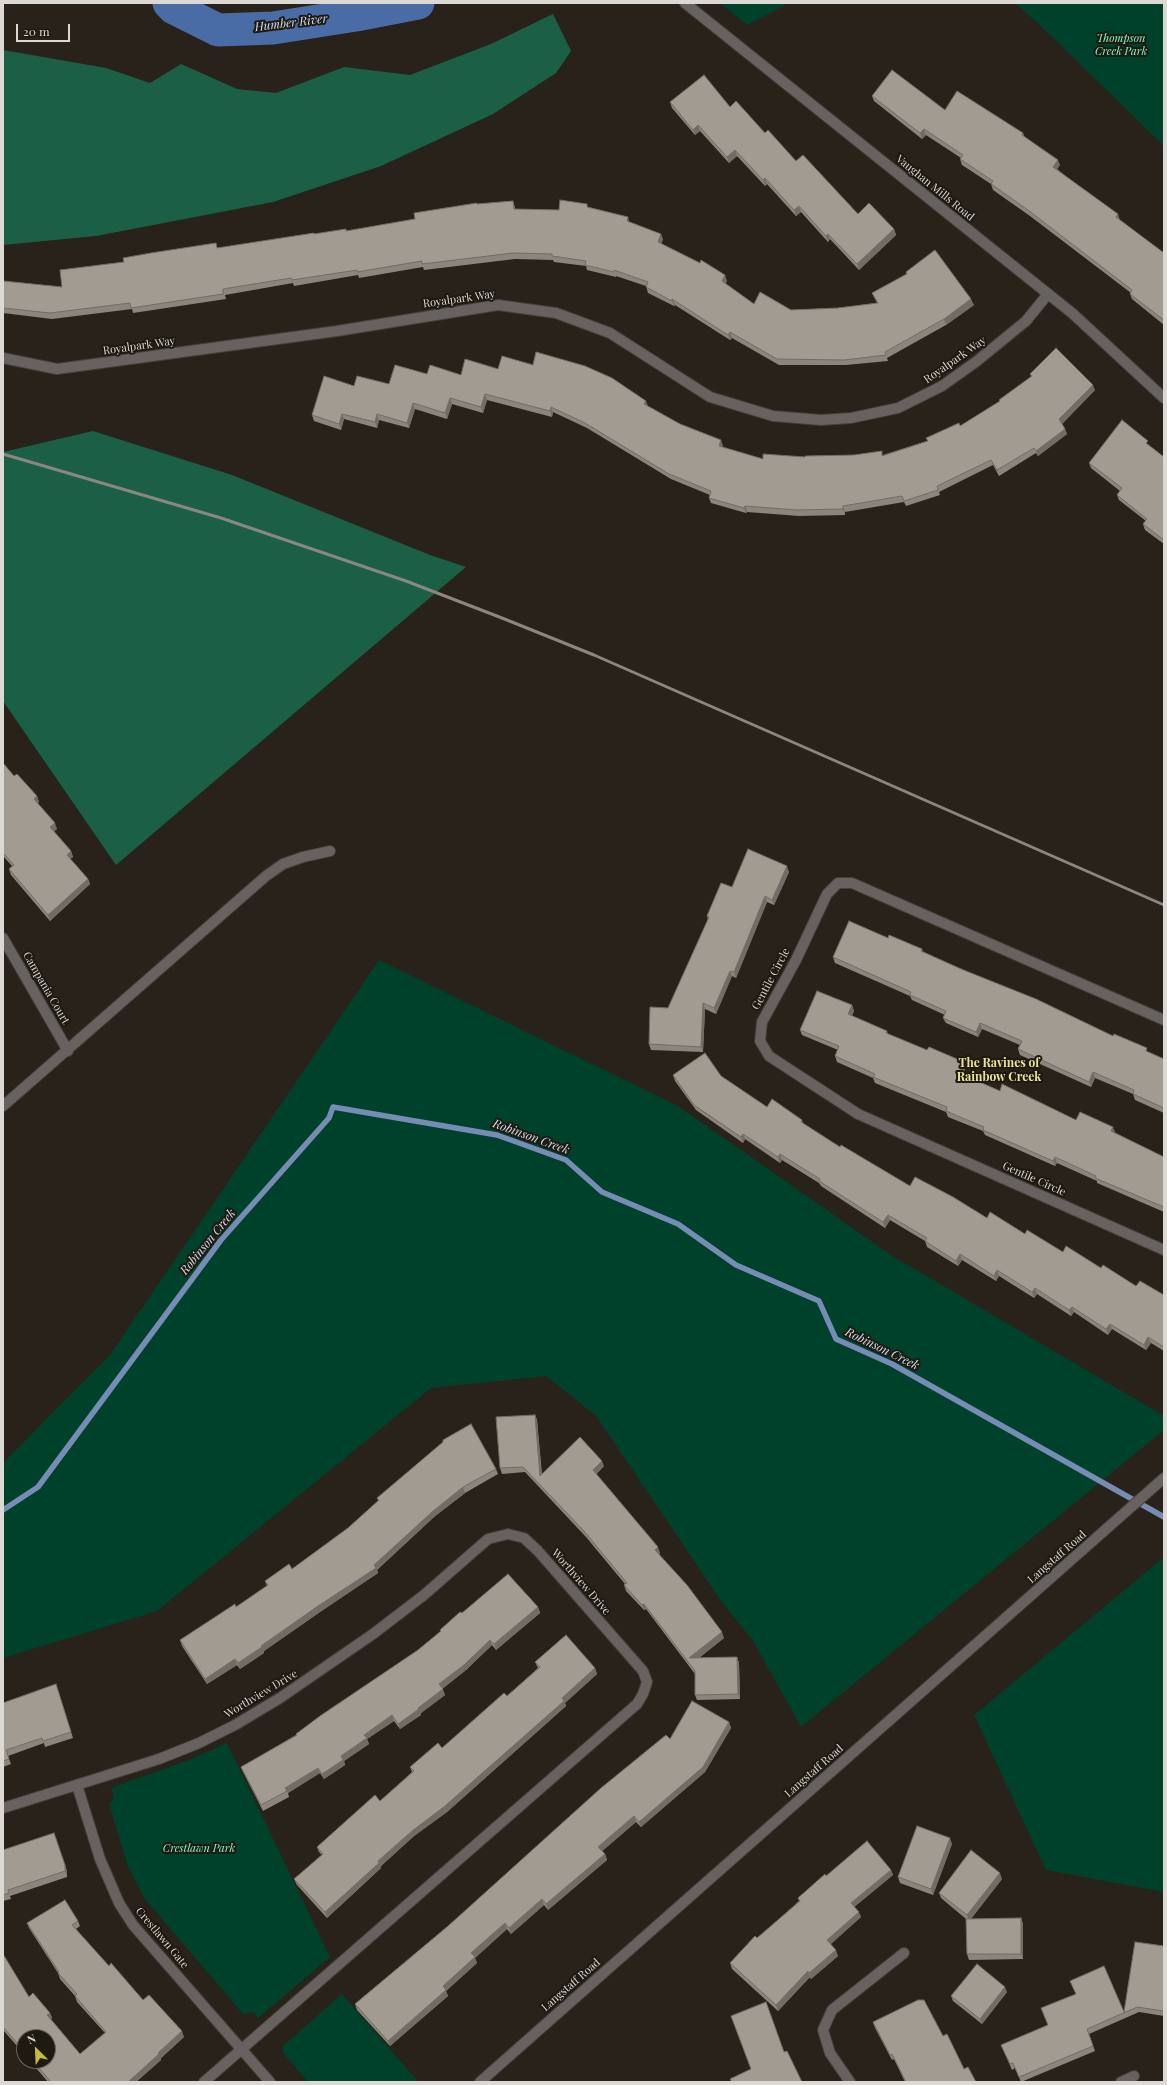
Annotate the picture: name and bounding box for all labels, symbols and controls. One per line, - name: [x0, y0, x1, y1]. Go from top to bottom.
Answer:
- water label: Humber River: [254, 11, 328, 35]
- scale bar: [18, 16, 72, 42]
- text: 20 m: [23, 23, 50, 39]
- park label: Thompson Creek Park: [1095, 32, 1147, 58]
- street label: Vaughan Mills Road: [893, 152, 977, 224]
- street label: Royalpark Way: [422, 287, 496, 311]
- street label: Royalpark Way: [102, 334, 176, 358]
- street label: Royalpark Way: [921, 334, 989, 386]
- street label: Gentile Circle: [749, 946, 793, 1012]
- street label: Campania Court: [20, 949, 72, 1027]
- district label: The Ravines of Rainbow Creek: [957, 1056, 1041, 1084]
- water label: Robinson Creek: [491, 1117, 571, 1157]
- street label: Gentile Circle: [1000, 1159, 1068, 1199]
- water label: Robinson Creek: [177, 1206, 239, 1278]
- water label: Robinson Creek: [843, 1325, 921, 1373]
- street label: Langstaff Road: [1025, 1528, 1089, 1586]
- street label: Worthview Drive: [549, 1546, 613, 1618]
- street label: Worthview Drive: [222, 1667, 300, 1721]
- street label: Langstaff Road: [782, 1742, 846, 1800]
- park label: Crestlawn Park: [163, 1842, 235, 1856]
- street label: Crestlawn Gate: [133, 1905, 191, 1971]
- street label: Langstaff Road: [539, 1956, 603, 2014]
- north arrow: [16, 2029, 56, 2069]
- text: N: [25, 2030, 38, 2047]

